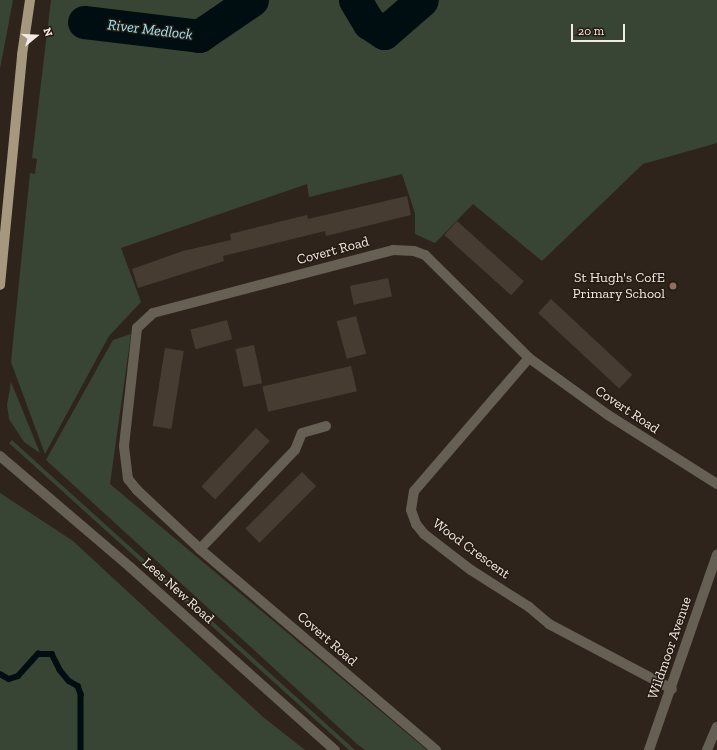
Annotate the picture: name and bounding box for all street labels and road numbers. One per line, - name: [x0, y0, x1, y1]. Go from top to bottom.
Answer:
- street label: Covert Road: [295, 233, 371, 269]
- street label: Covert Road: [592, 382, 662, 438]
- street label: Wood Crescent: [429, 515, 513, 583]
- street label: Lees New Road: [139, 554, 217, 628]
- street label: Wildmoor Avenue: [644, 594, 696, 702]
- street label: Covert Road: [294, 608, 360, 670]

